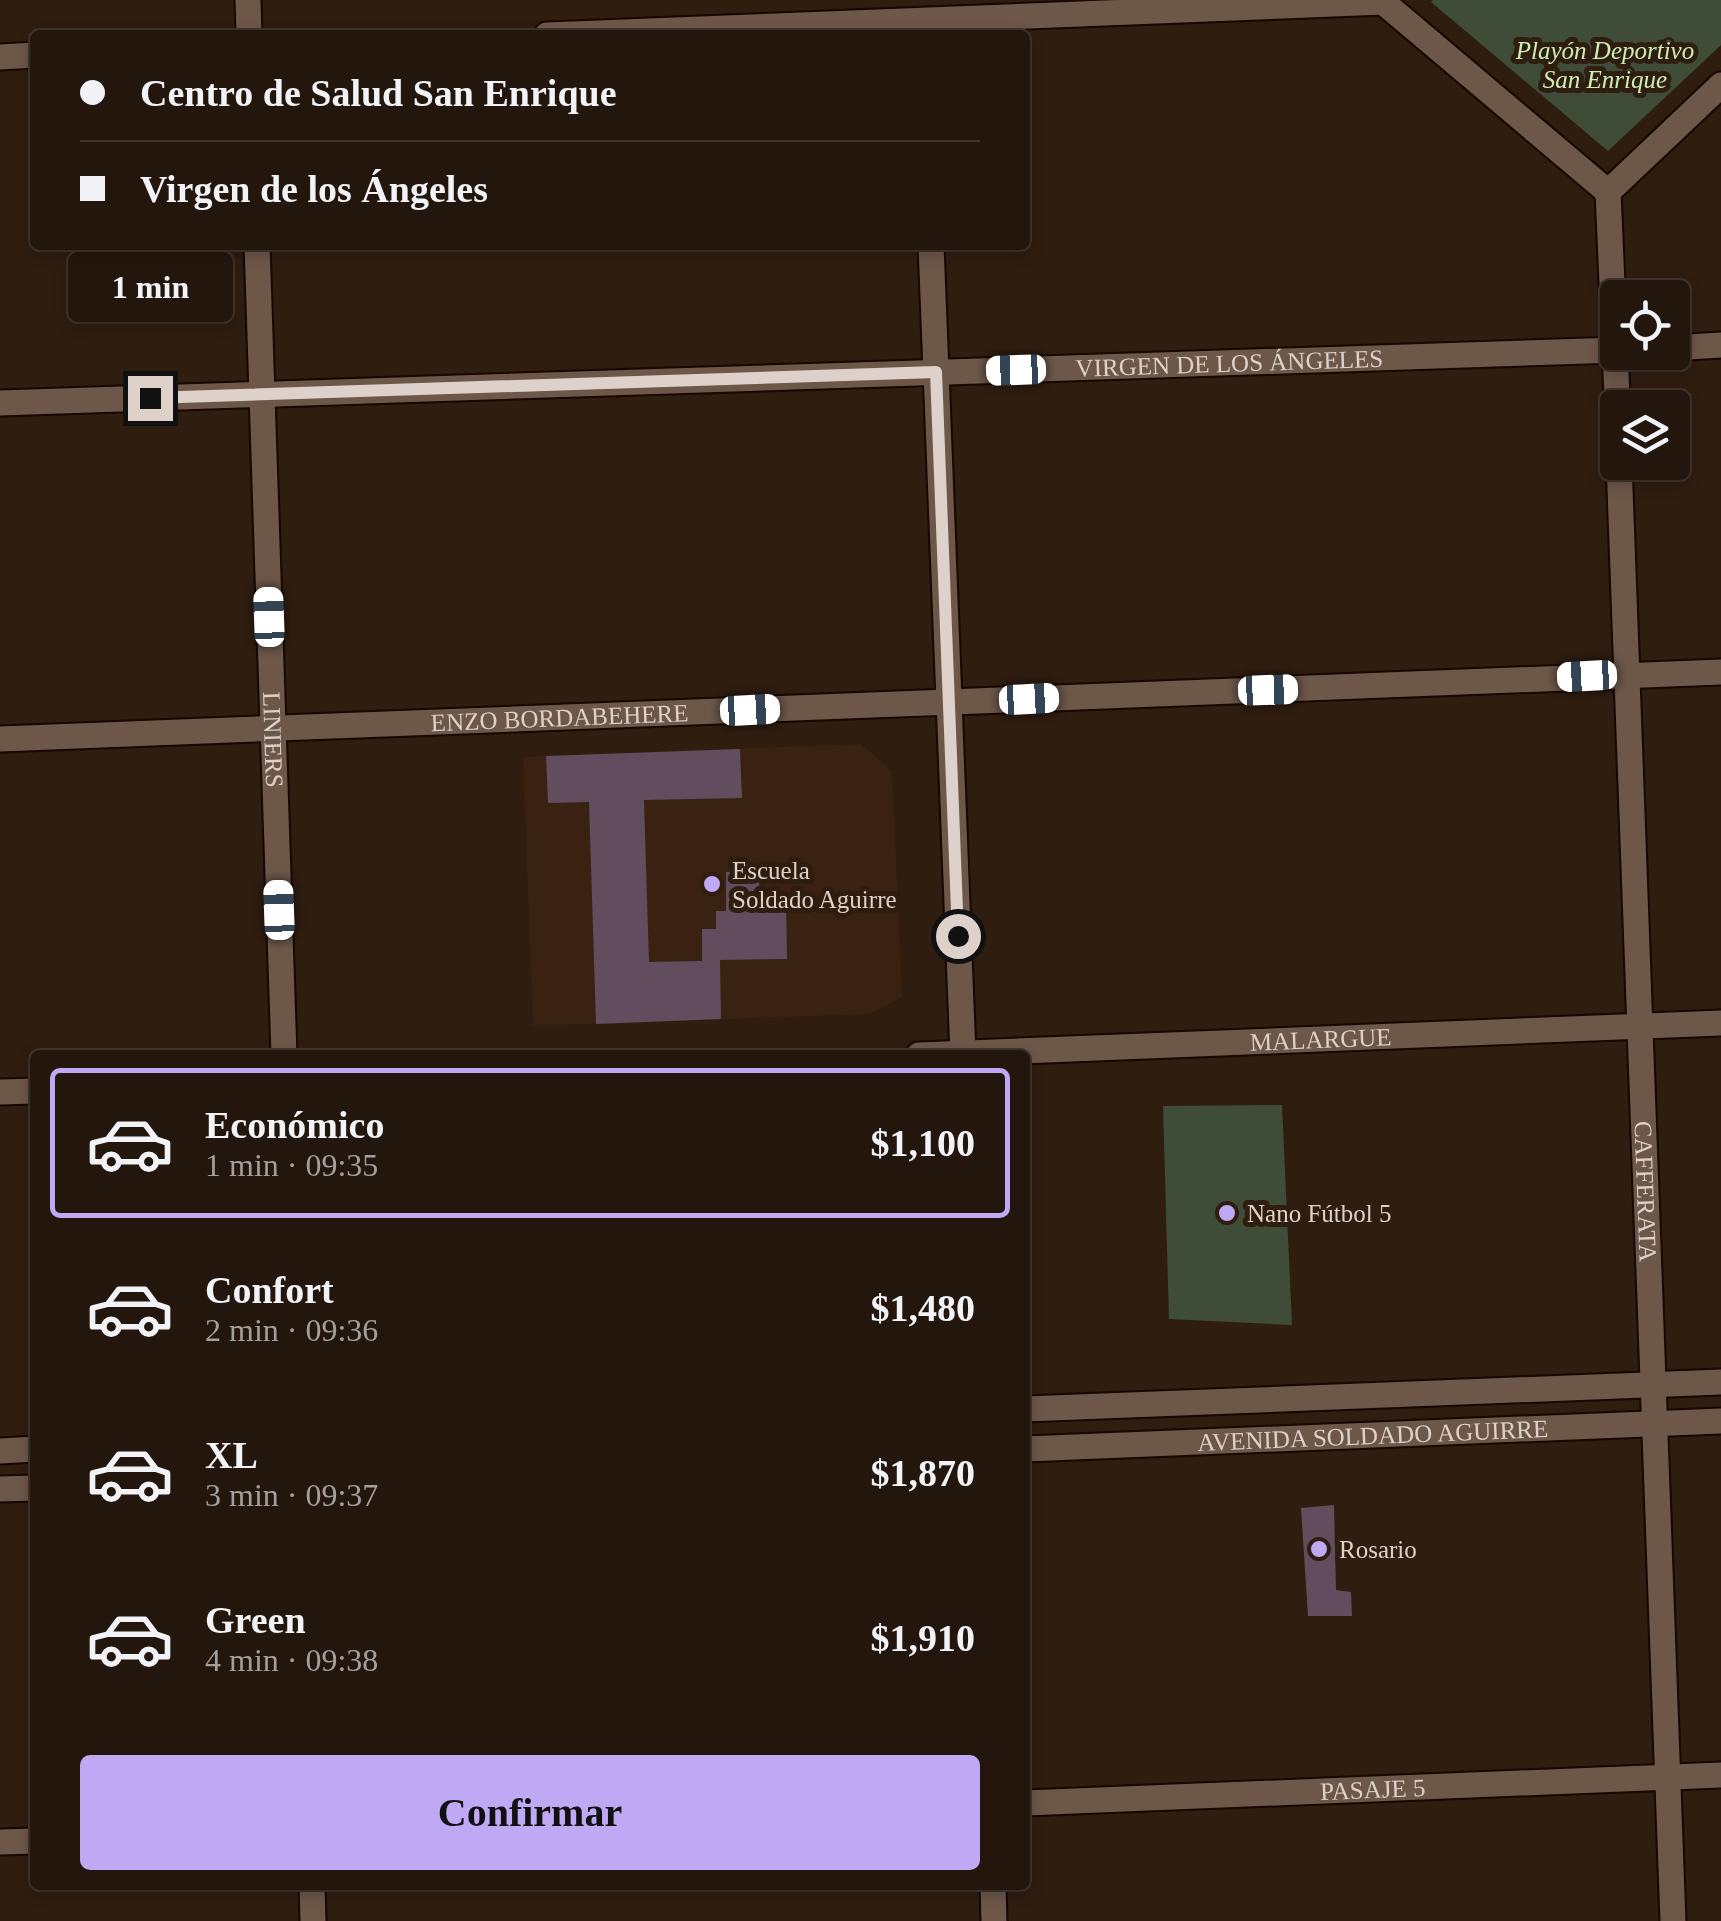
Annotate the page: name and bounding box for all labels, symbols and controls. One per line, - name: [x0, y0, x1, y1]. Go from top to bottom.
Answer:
- park label: Playón Deportivo San Enrique: [1515, 37, 1694, 93]
- text: Centro de Salud San Enrique: [140, 72, 617, 114]
- text: Virgen de los Ángeles: [140, 168, 488, 210]
- callout: 1 min: [68, 253, 232, 323]
- text: 1 min: [112, 269, 189, 305]
- map controls: [1600, 280, 1690, 480]
- button: locate: [1600, 280, 1690, 370]
- street label: VIRGEN DE LOS ÁNGELES: [1075, 344, 1384, 381]
- car: [985, 354, 1047, 386]
- route end: [128, 376, 173, 421]
- button: layers: [1600, 390, 1690, 480]
- car: [253, 586, 285, 648]
- car: [1556, 659, 1618, 693]
- car: [1237, 674, 1299, 706]
- car: [998, 682, 1060, 716]
- street label: LINIERS: [258, 691, 289, 788]
- car: [719, 693, 781, 727]
- street label: ENZO BORDABEHERE: [430, 699, 689, 736]
- place label: Escuela Soldado Aguirre: [732, 857, 897, 913]
- marker: Escuela Soldado Aguirre: [701, 873, 723, 895]
- car: [263, 879, 295, 941]
- route start: [936, 914, 981, 959]
- street label: MALARGUE: [1249, 1023, 1392, 1055]
- icon: car: [85, 1098, 175, 1188]
- text: Económico: [205, 1104, 384, 1146]
- street label: CAFFERATA: [1630, 1120, 1662, 1263]
- text: $1,100: [871, 1122, 975, 1164]
- text: 1 min · 09:35: [205, 1147, 378, 1183]
- place label: Nano Fútbol 5: [1247, 1200, 1391, 1227]
- marker: Nano Fútbol 5: [1216, 1202, 1238, 1224]
- icon: car: [85, 1263, 175, 1353]
- text: Confort: [205, 1269, 334, 1311]
- text: $1,480: [871, 1287, 975, 1329]
- text: 2 min · 09:36: [205, 1312, 378, 1348]
- street label: AVENIDA SOLDADO AGUIRRE: [1197, 1414, 1549, 1456]
- icon: car: [85, 1428, 175, 1518]
- text: XL: [205, 1434, 258, 1476]
- text: $1,870: [871, 1452, 975, 1494]
- text: 3 min · 09:37: [205, 1477, 378, 1513]
- place label: Rosario: [1339, 1536, 1417, 1563]
- marker: Rosario: [1308, 1538, 1330, 1560]
- icon: car: [85, 1593, 175, 1683]
- text: Green: [205, 1599, 306, 1641]
- text: $1,910: [871, 1617, 975, 1659]
- text: 4 min · 09:38: [205, 1642, 378, 1678]
- button: Confirmar: [80, 1755, 980, 1870]
- street label: PASAJE 5: [1320, 1773, 1426, 1805]

